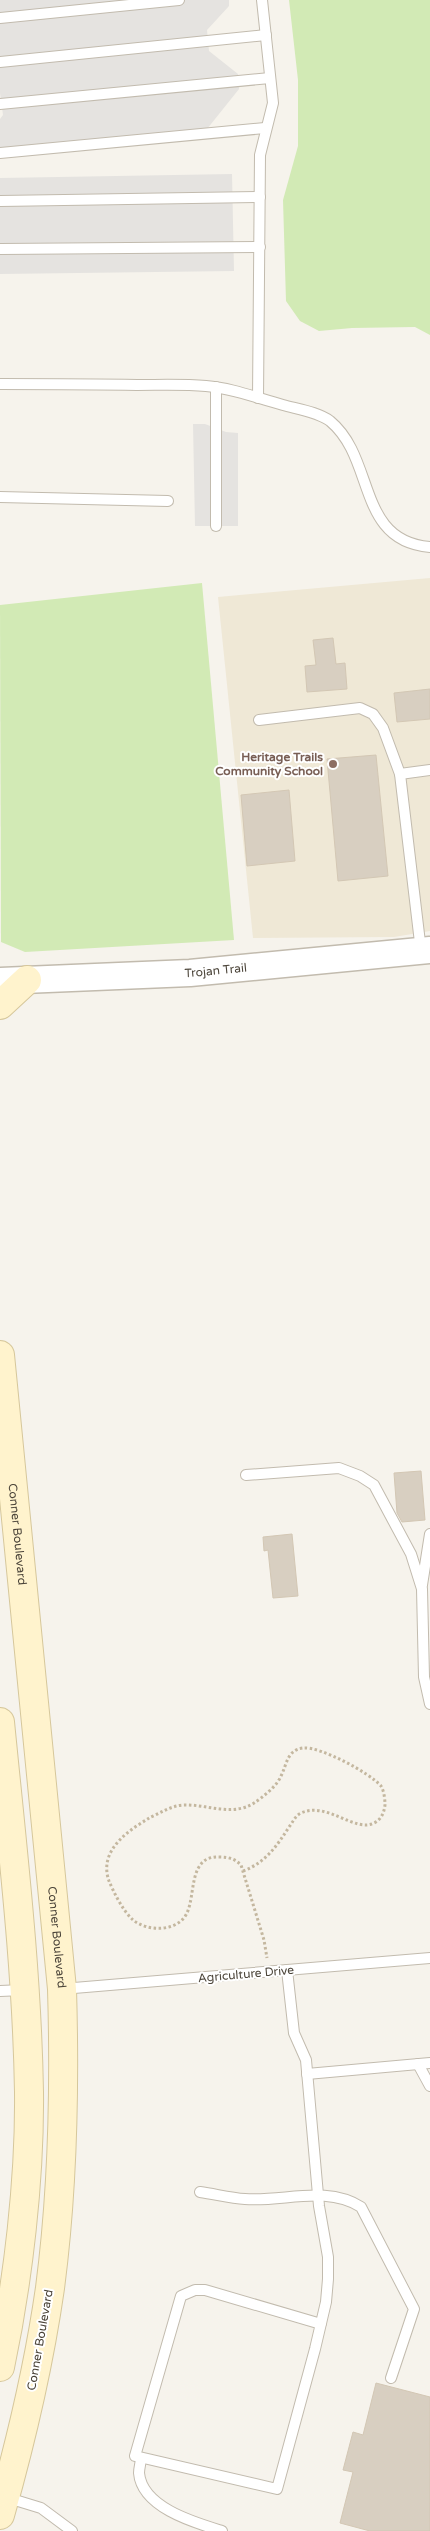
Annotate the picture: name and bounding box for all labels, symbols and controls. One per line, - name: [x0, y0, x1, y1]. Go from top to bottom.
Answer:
- place label: Heritage Trails Community School: [215, 750, 323, 779]
- marker: Heritage Trails Community School: [327, 758, 339, 770]
- street label: Trojan Trail: [184, 961, 247, 980]
- street label: Conner Boulevard: [6, 1483, 29, 1586]
- street label: Conner Boulevard: [45, 1886, 69, 1989]
- street label: Agriculture Drive: [197, 1963, 295, 1985]
- street label: Conner Boulevard: [24, 2288, 56, 2392]

